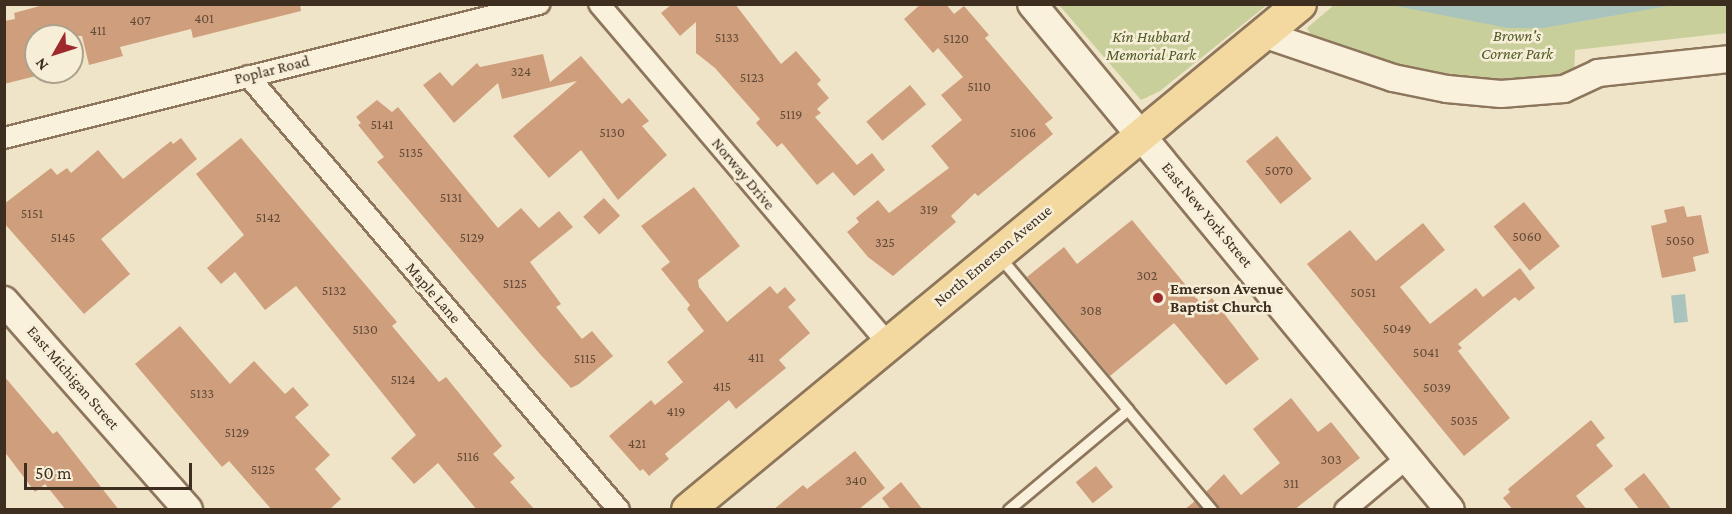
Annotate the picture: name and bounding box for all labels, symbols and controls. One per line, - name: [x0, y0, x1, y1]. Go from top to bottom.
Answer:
- house number: 401: [194, 10, 214, 26]
- house number: 407: [129, 12, 151, 28]
- house number: 411: [90, 22, 106, 38]
- north arrow: [24, 24, 84, 84]
- park label: Brown's Corner Park: [1481, 26, 1553, 64]
- park label: Kin Hubbard Memorial Park: [1106, 27, 1196, 65]
- house number: 5133: [715, 29, 739, 45]
- house number: 5120: [943, 30, 969, 46]
- street label: Poplar Road: [232, 51, 312, 89]
- text: N: [31, 55, 51, 74]
- house number: 324: [511, 63, 531, 79]
- house number: 5123: [740, 69, 764, 85]
- house number: 5110: [967, 78, 991, 94]
- house number: 5119: [780, 106, 802, 122]
- house number: 5141: [371, 116, 393, 132]
- house number: 5130: [599, 124, 625, 140]
- house number: 5106: [1010, 124, 1036, 140]
- street label: Norway Drive: [707, 134, 779, 214]
- house number: 5135: [399, 144, 423, 160]
- street label: East New York Street: [1157, 158, 1257, 272]
- house number: 5070: [1265, 162, 1293, 178]
- house number: 5131: [440, 189, 462, 205]
- house number: 319: [920, 201, 938, 217]
- street label: North Emerson Avenue: [930, 201, 1056, 311]
- house number: 5151: [21, 205, 43, 221]
- house number: 5142: [256, 209, 280, 225]
- house number: 5060: [1512, 228, 1542, 244]
- house number: 5145: [51, 229, 75, 245]
- house number: 5129: [460, 229, 484, 245]
- house number: 5050: [1665, 232, 1695, 248]
- house number: 325: [875, 234, 895, 250]
- street label: Maple Lane: [401, 259, 465, 327]
- house number: 302: [1136, 267, 1158, 283]
- house number: 5125: [503, 275, 527, 291]
- place label: Emerson Avenue Baptist Church: [1170, 279, 1283, 317]
- house number: 5132: [322, 282, 346, 298]
- house number: 5051: [1350, 284, 1376, 300]
- marker: Emerson Avenue Baptist Church: [1151, 291, 1165, 305]
- house number: 308: [1080, 302, 1102, 318]
- house number: 5049: [1383, 320, 1411, 336]
- house number: 5130: [352, 321, 378, 337]
- street label: East Michigan Street: [23, 322, 123, 434]
- house number: 5041: [1413, 344, 1439, 360]
- house number: 411: [748, 349, 764, 365]
- house number: 5115: [574, 350, 596, 366]
- house number: 5124: [390, 371, 416, 387]
- house number: 415: [713, 378, 731, 394]
- house number: 5039: [1423, 379, 1451, 395]
- house number: 5133: [190, 385, 214, 401]
- house number: 419: [667, 403, 685, 419]
- house number: 5035: [1450, 412, 1478, 428]
- house number: 5129: [225, 424, 249, 440]
- house number: 421: [628, 435, 646, 451]
- house number: 5116: [457, 448, 479, 464]
- scale bar: [27, 451, 195, 489]
- house number: 303: [1320, 451, 1342, 467]
- house number: 5125: [251, 461, 275, 477]
- text: 50 m: [35, 463, 72, 483]
- house number: 340: [845, 472, 867, 488]
- house number: 311: [1283, 475, 1299, 491]

